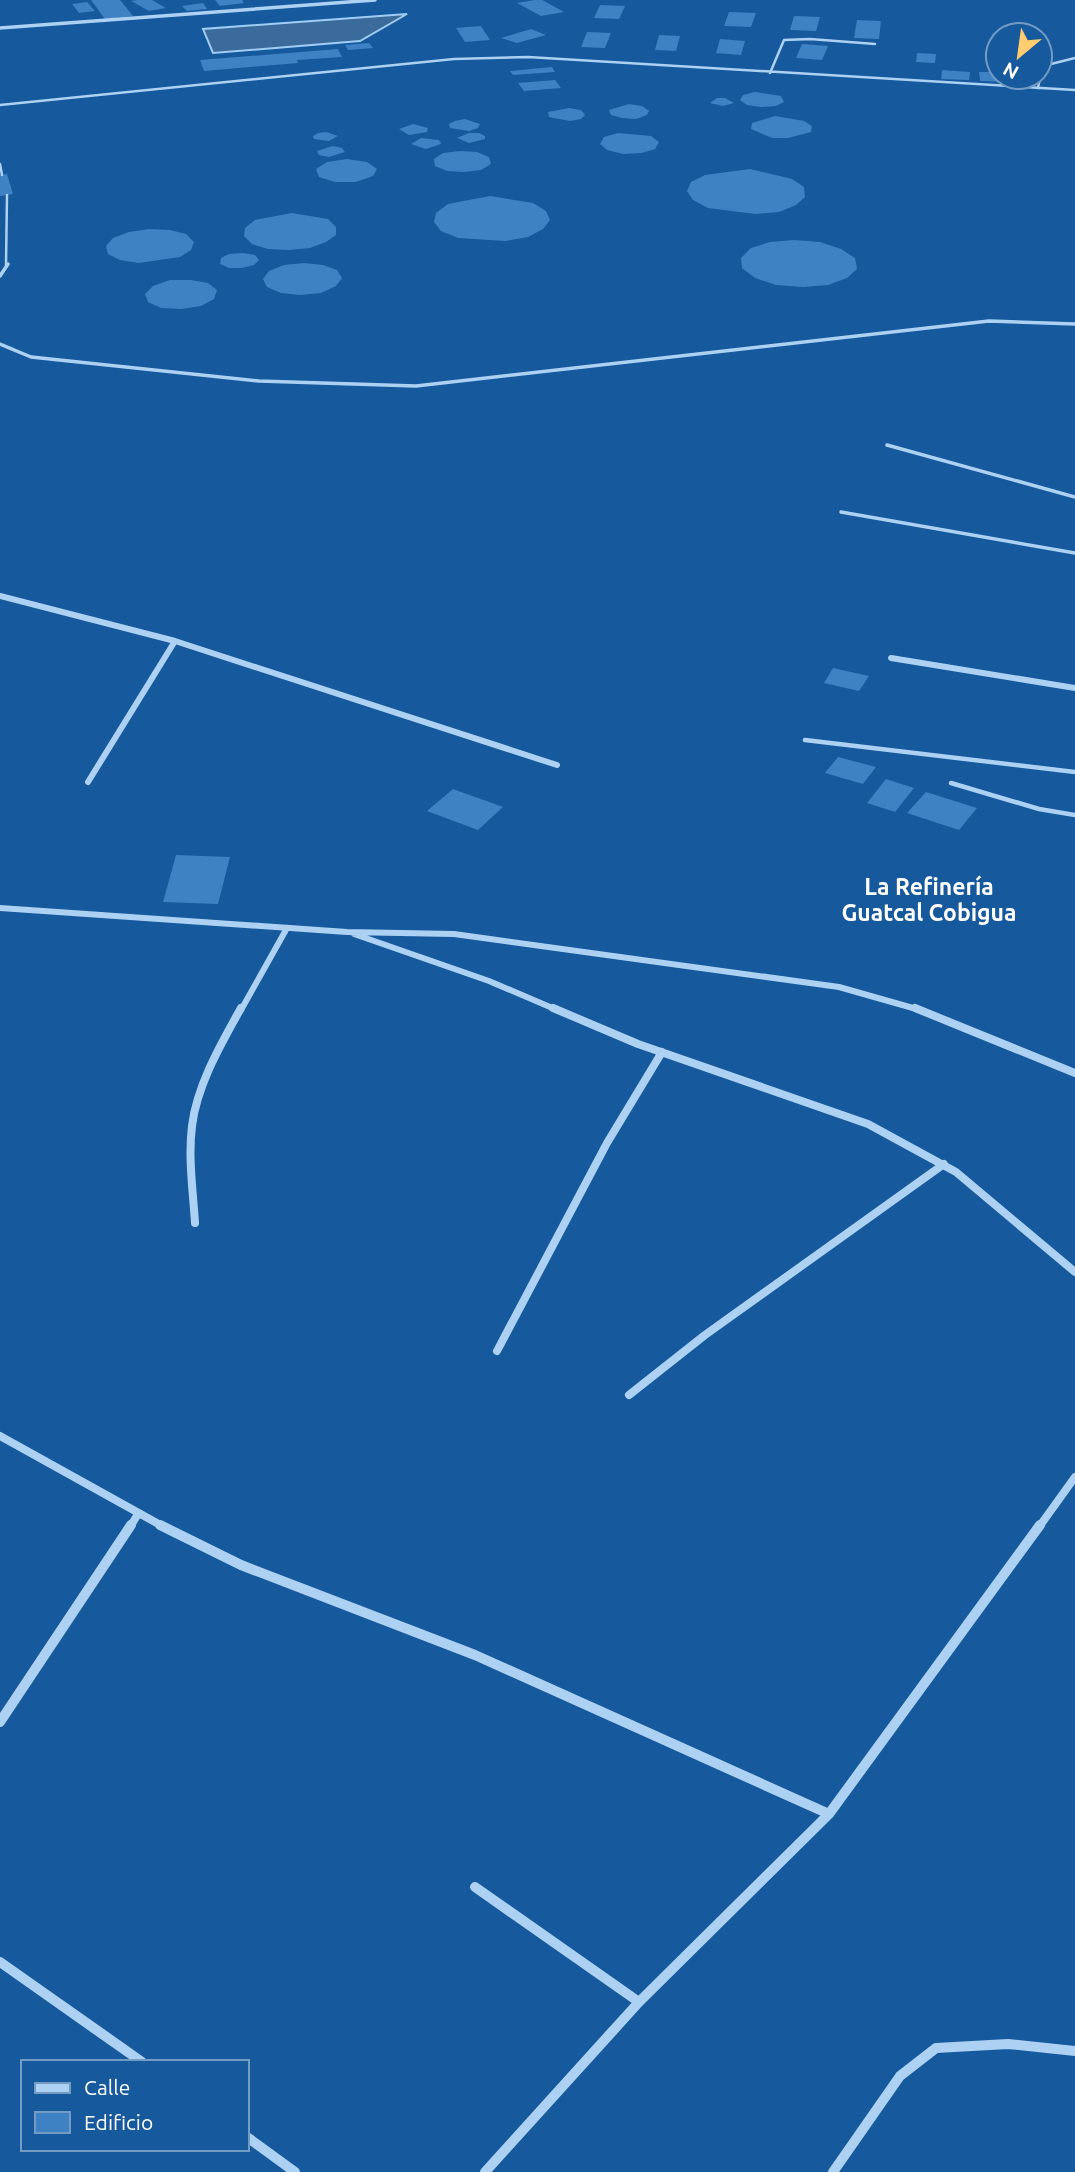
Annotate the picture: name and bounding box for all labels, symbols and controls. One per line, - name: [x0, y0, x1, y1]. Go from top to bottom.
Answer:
- north arrow: [984, 21, 1054, 91]
- text: N: [999, 58, 1022, 84]
- district label: La Refinería Guatcal Cobigua: [841, 874, 1017, 925]
- legend: [21, 2060, 248, 2151]
- text: Calle: [84, 2075, 130, 2099]
- text: Edificio: [84, 2110, 153, 2134]

